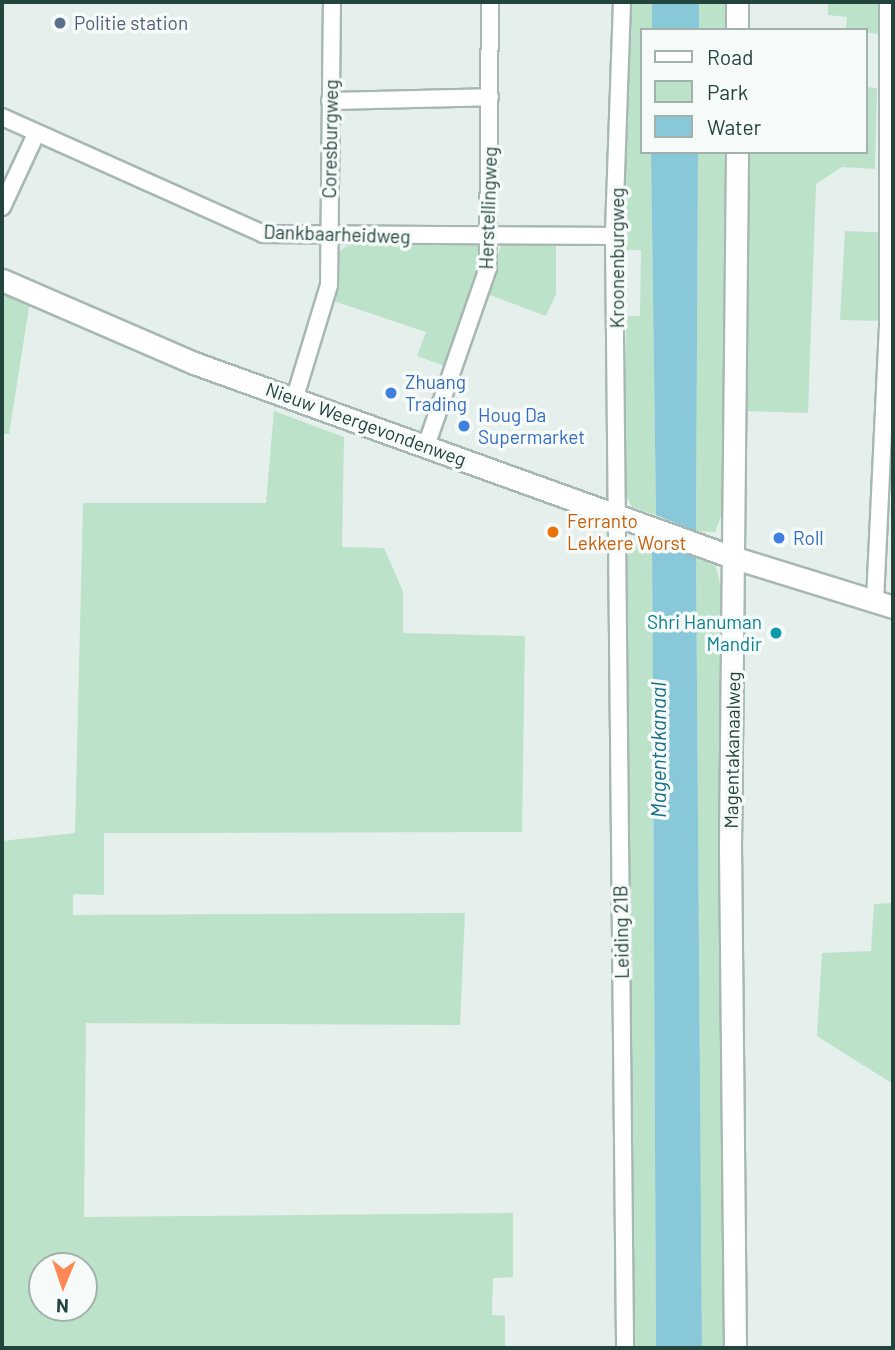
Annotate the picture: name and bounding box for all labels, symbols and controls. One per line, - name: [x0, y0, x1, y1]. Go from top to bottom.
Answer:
- place label: Politie station: [74, 12, 188, 34]
- marker: Politie station: [52, 15, 68, 31]
- legend: [640, 28, 867, 154]
- text: Road: [707, 44, 753, 69]
- street label: Coresburgweg: [318, 79, 342, 199]
- text: Park: [707, 79, 748, 104]
- text: Water: [707, 114, 761, 139]
- street label: Herstellingweg: [474, 146, 502, 270]
- street label: Kroonenburgweg: [606, 188, 628, 328]
- street label: Dankbaarheidweg: [263, 220, 411, 248]
- place label: Zhuang Trading: [405, 371, 467, 415]
- street label: Nieuw Weergevondenweg: [263, 377, 469, 471]
- marker: Zhuang Trading: [383, 385, 399, 401]
- place label: Houg Da Supermarket: [478, 404, 585, 448]
- marker: Houg Da Supermarket: [456, 418, 472, 434]
- place label: Ferranto Lekkere Worst: [567, 510, 686, 554]
- marker: Ferranto Lekkere Worst: [545, 524, 561, 540]
- place label: Roll: [793, 527, 824, 549]
- marker: Roll: [771, 530, 787, 546]
- place label: Shri Hanuman Mandir: [647, 611, 762, 655]
- marker: Shri Hanuman Mandir: [768, 625, 784, 641]
- street label: Magentakanaalweg: [719, 671, 745, 829]
- water label: Magentakanaal: [645, 682, 671, 818]
- street label: Leiding 21B: [609, 885, 633, 979]
- north arrow: [28, 1252, 98, 1322]
- text: N: [56, 1295, 69, 1318]

